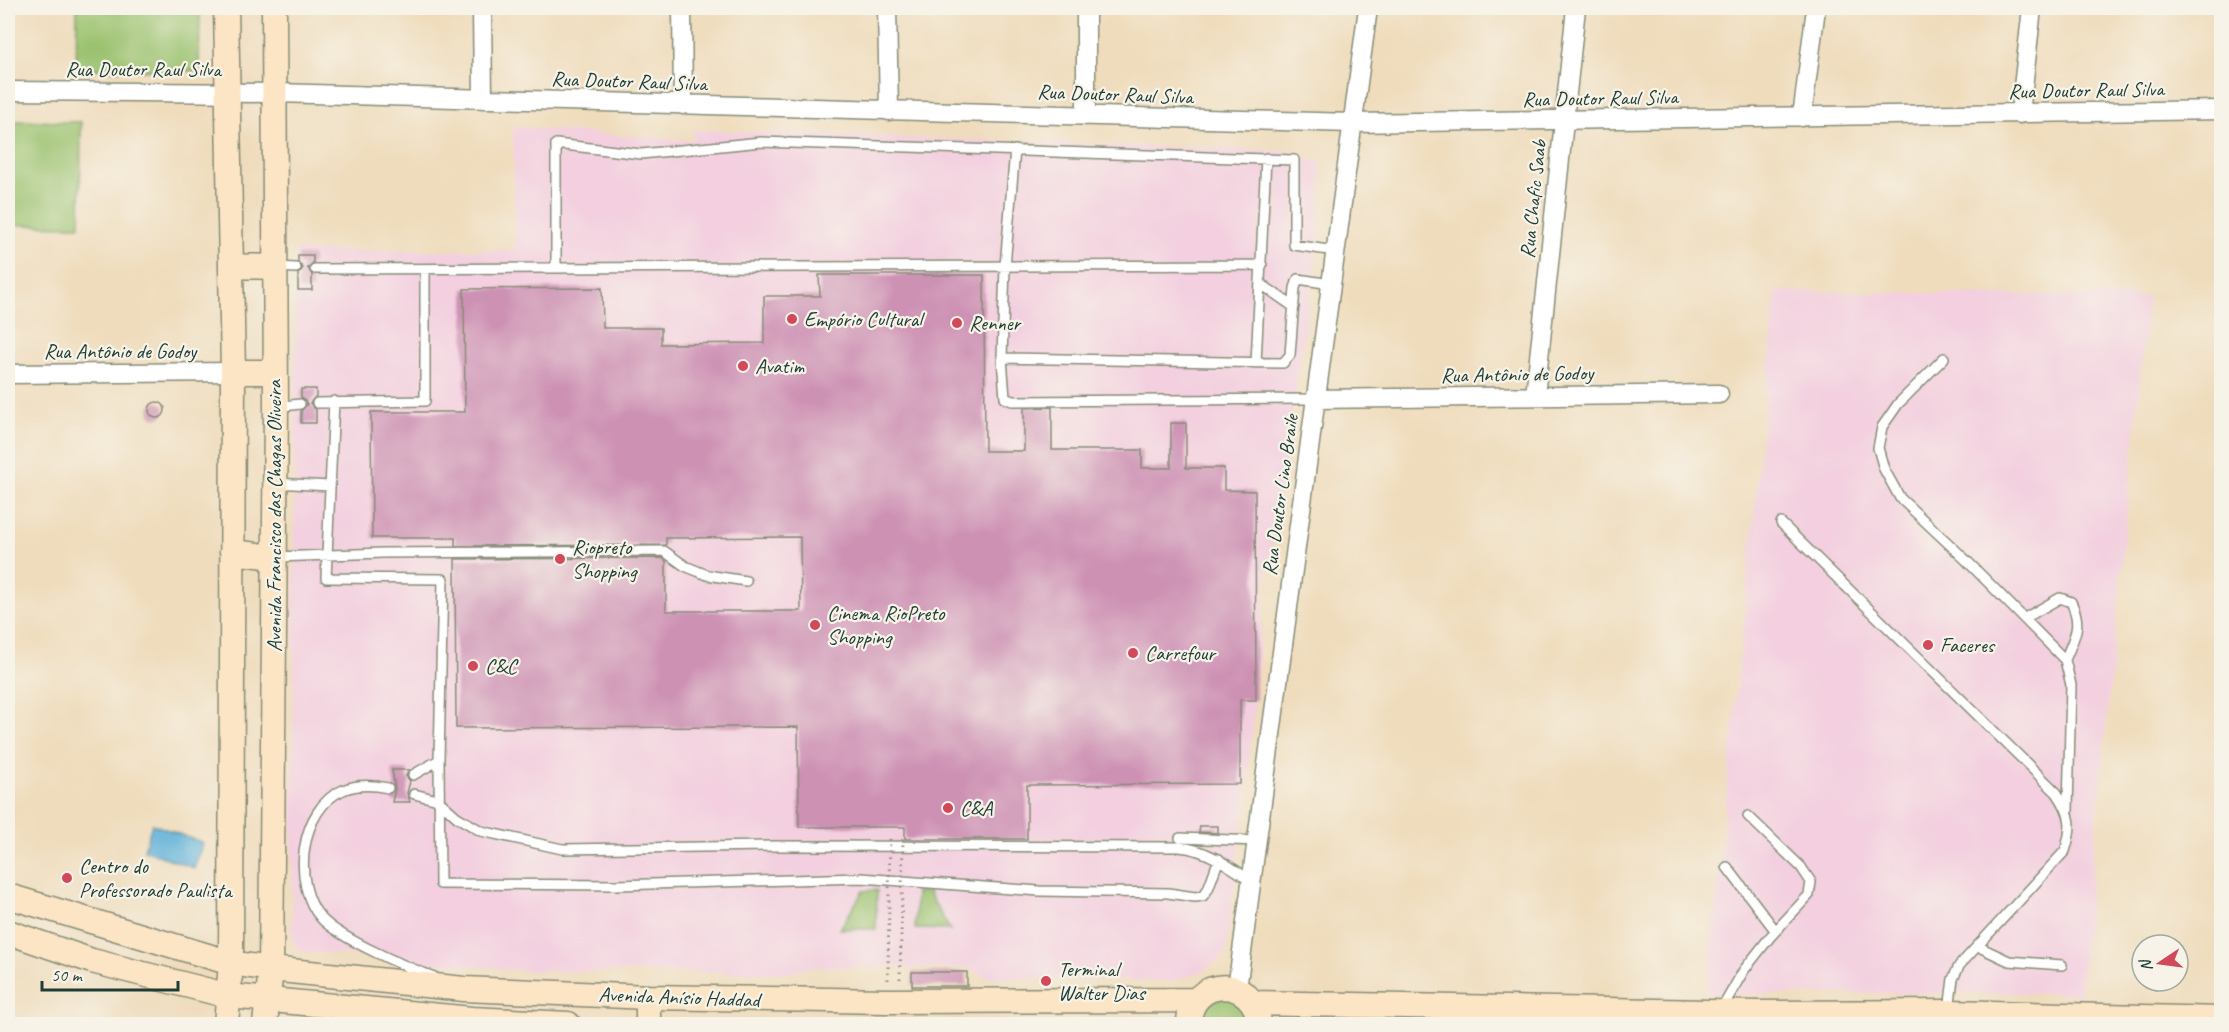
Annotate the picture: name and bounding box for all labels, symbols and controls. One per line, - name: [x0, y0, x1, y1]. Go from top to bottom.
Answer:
- street label: Rua Doutor Raul Silva: [65, 56, 223, 82]
- street label: Rua Doutor Raul Silva: [551, 65, 710, 97]
- street label: Rua Doutor Raul Silva: [2008, 76, 2166, 104]
- street label: Rua Doutor Raul Silva: [1037, 78, 1196, 110]
- street label: Rua Doutor Raul Silva: [1522, 84, 1680, 112]
- street label: Rua Chafic Saab: [1514, 137, 1552, 260]
- place label: Empório Cultural: [804, 306, 925, 332]
- place label: Renner: [969, 310, 1022, 336]
- marker: Empório Cultural: [785, 312, 799, 326]
- marker: Renner: [950, 316, 964, 330]
- street label: Rua Antônio de Godoy: [44, 338, 198, 364]
- place label: Avatim: [755, 353, 805, 379]
- marker: Avatim: [736, 359, 750, 373]
- street label: Rua Antônio de Godoy: [1440, 360, 1595, 388]
- street label: Avenida Francisco das Chagas Oliveira: [261, 378, 287, 652]
- street label: Rua Doutor Lino Braile: [1256, 411, 1304, 577]
- place label: Riopreto Shopping: [572, 534, 638, 584]
- marker: Riopreto Shopping: [553, 552, 567, 566]
- place label: Cinema RioPreto Shopping: [827, 600, 946, 650]
- marker: Cinema RioPreto Shopping: [808, 618, 822, 632]
- place label: Faceres: [1940, 632, 1996, 658]
- marker: Faceres: [1921, 638, 1935, 652]
- place label: Carrefour: [1145, 640, 1217, 666]
- marker: Carrefour: [1126, 646, 1140, 660]
- place label: C&C: [485, 653, 519, 679]
- marker: C&C: [466, 659, 480, 673]
- place label: C&A: [960, 795, 994, 821]
- marker: C&A: [941, 801, 955, 815]
- place label: Centro do Professorado Paulista: [79, 853, 234, 903]
- marker: Centro do Professorado Paulista: [60, 871, 74, 885]
- north arrow: [2130, 933, 2190, 993]
- scale bar: [42, 954, 178, 992]
- place label: Terminal Walter Dias: [1058, 956, 1147, 1006]
- text: N: [2135, 956, 2157, 973]
- text: 50 m: [51, 964, 84, 986]
- marker: Terminal Walter Dias: [1039, 974, 1053, 988]
- street label: Avenida Anísio Haddad: [598, 981, 764, 1013]

